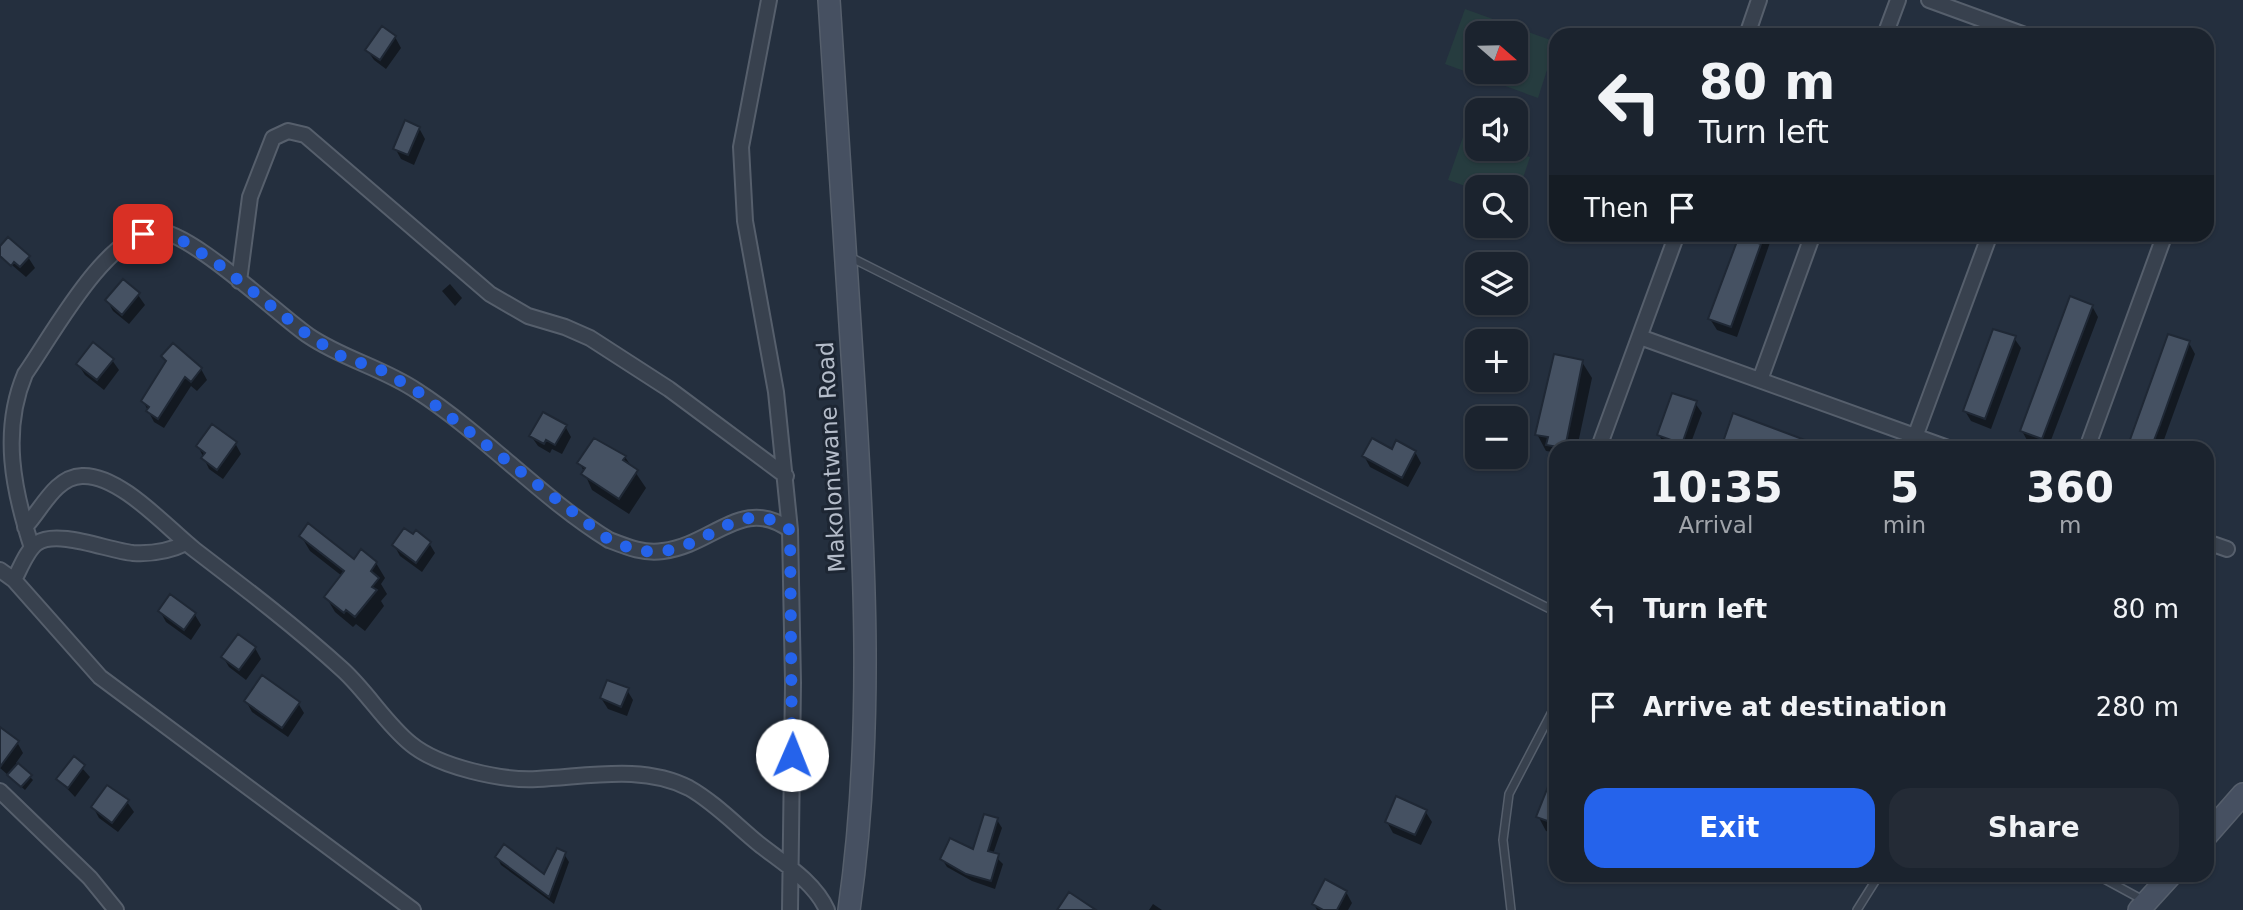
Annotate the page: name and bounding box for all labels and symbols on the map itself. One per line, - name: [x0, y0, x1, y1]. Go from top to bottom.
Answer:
- north arrow: [1465, 21, 1528, 84]
- pin: [113, 204, 173, 264]
- street label: Makolontwane Road: [812, 341, 850, 573]
- position arrow: [755, 718, 829, 792]

